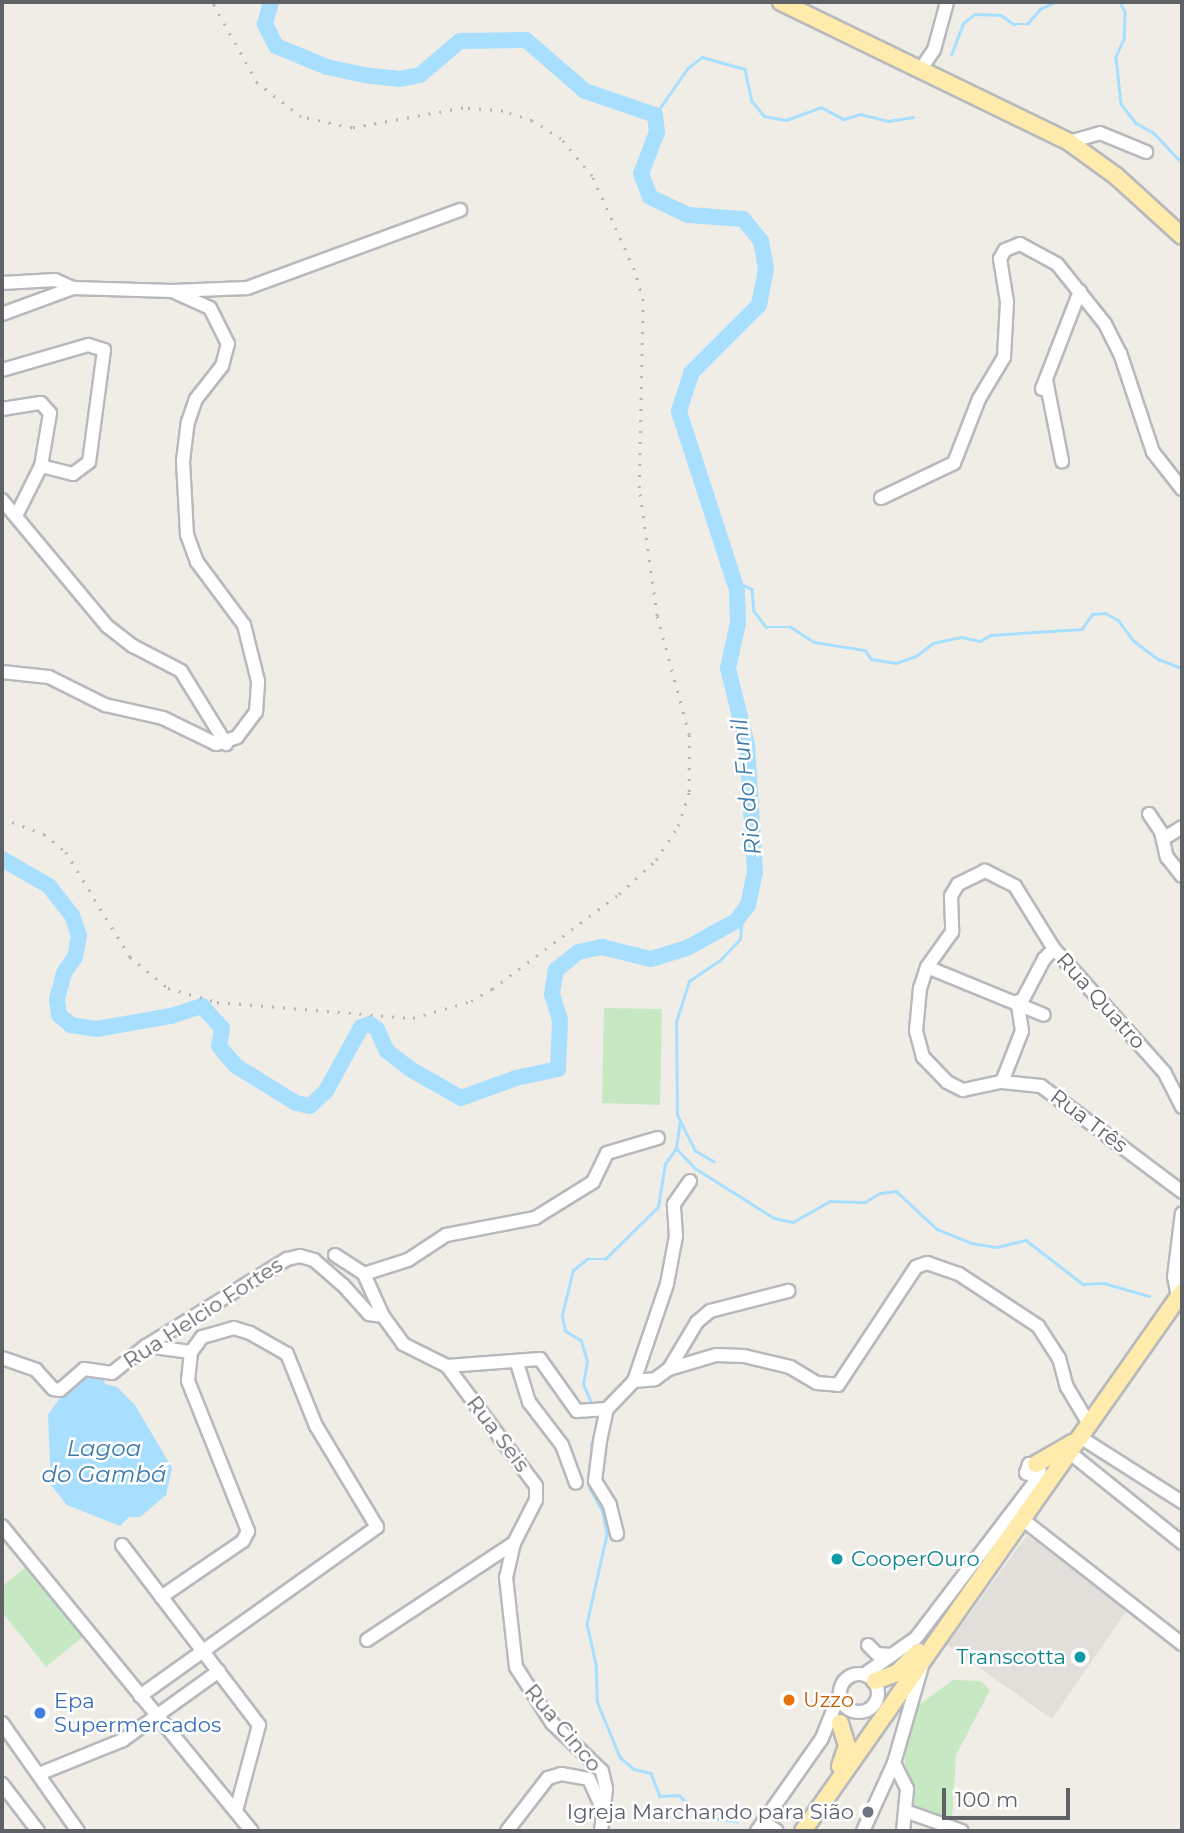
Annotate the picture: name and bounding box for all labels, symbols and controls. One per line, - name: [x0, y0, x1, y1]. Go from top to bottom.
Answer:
- water label: Rio do Funil: [725, 718, 767, 856]
- street label: Rua Quatro: [1051, 948, 1151, 1054]
- street label: Rua Três: [1045, 1084, 1133, 1158]
- street label: Rua Helcio Fortes: [119, 1252, 287, 1374]
- street label: Rua Seis: [461, 1391, 535, 1477]
- water label: Lagoa do Gambá: [41, 1434, 167, 1488]
- place label: CooperOuro: [851, 1546, 980, 1572]
- marker: CooperOuro: [829, 1551, 845, 1567]
- place label: Transcotta: [956, 1644, 1066, 1670]
- marker: Transcotta: [1072, 1649, 1088, 1665]
- street label: Rua Cinco: [519, 1679, 607, 1777]
- place label: Uzzo: [803, 1687, 854, 1713]
- place label: Epa Supermercados: [54, 1688, 221, 1738]
- marker: Uzzo: [781, 1692, 797, 1708]
- marker: Epa Supermercados: [32, 1705, 48, 1721]
- scale bar: [946, 1773, 1074, 1817]
- text: 100 m: [955, 1787, 1018, 1812]
- place label: Igreja Marchando para Sião: [567, 1799, 854, 1825]
- marker: Igreja Marchando para Sião: [860, 1804, 876, 1820]

